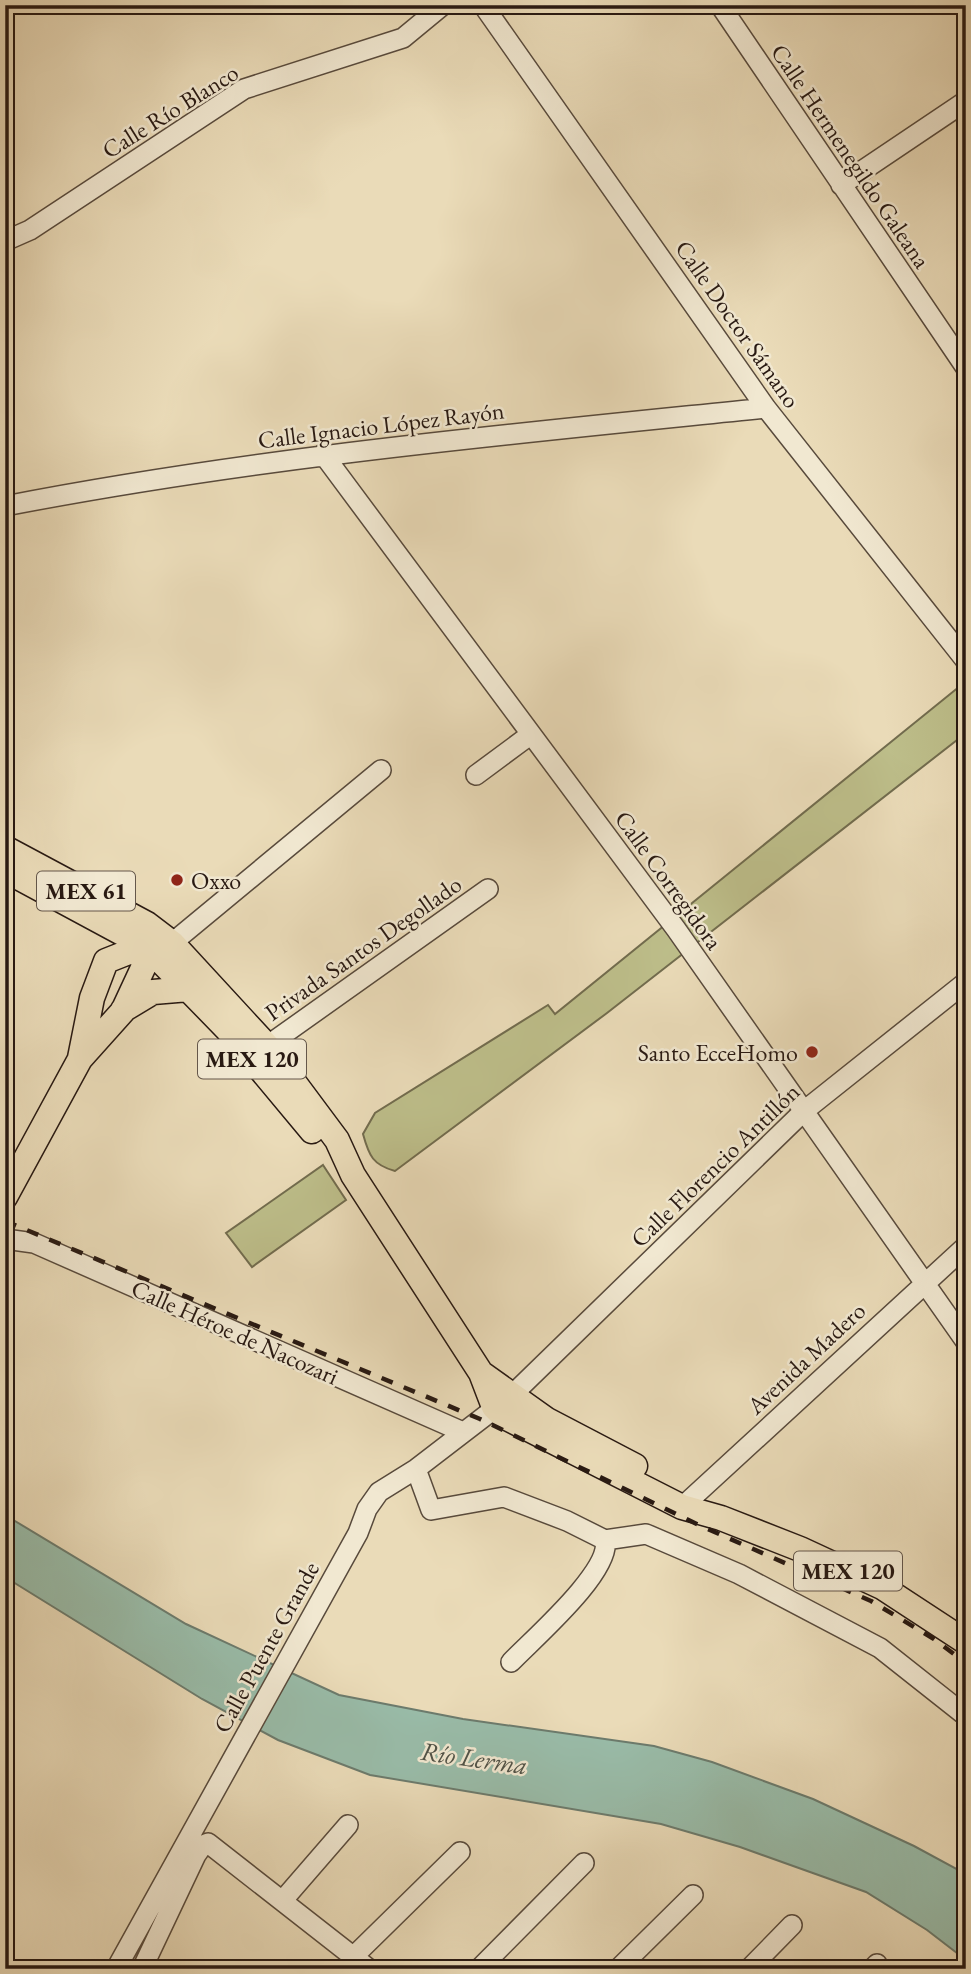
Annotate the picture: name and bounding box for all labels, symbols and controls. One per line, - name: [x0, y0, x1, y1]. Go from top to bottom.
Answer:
- street label: Calle Hermenegildo Galeana: [764, 38, 938, 274]
- street label: Calle Río Blanco: [96, 57, 244, 165]
- street label: Calle Doctor Sámano: [669, 234, 807, 414]
- street label: Calle Ignacio López Rayón: [256, 394, 506, 455]
- street label: Calle Corregidora: [608, 804, 730, 956]
- place label: Oxxo: [191, 865, 241, 896]
- street label: Privada Santos Degollado: [259, 868, 468, 1028]
- road number: MEX 61: [37, 872, 135, 911]
- marker: Oxxo: [169, 872, 185, 888]
- place label: Santo EcceHomo: [638, 1037, 798, 1068]
- road number: MEX 120: [198, 1040, 306, 1078]
- marker: Santo EcceHomo: [804, 1044, 820, 1060]
- street label: Calle Florencio Antillón: [624, 1076, 806, 1254]
- street label: Calle Héroe de Nacozari: [127, 1272, 343, 1392]
- street label: Avenida Madero: [739, 1295, 872, 1422]
- road number: MEX 120: [794, 1552, 902, 1590]
- street label: Calle Puente Grande: [206, 1556, 326, 1738]
- water label: Río Lerma: [419, 1734, 529, 1782]

